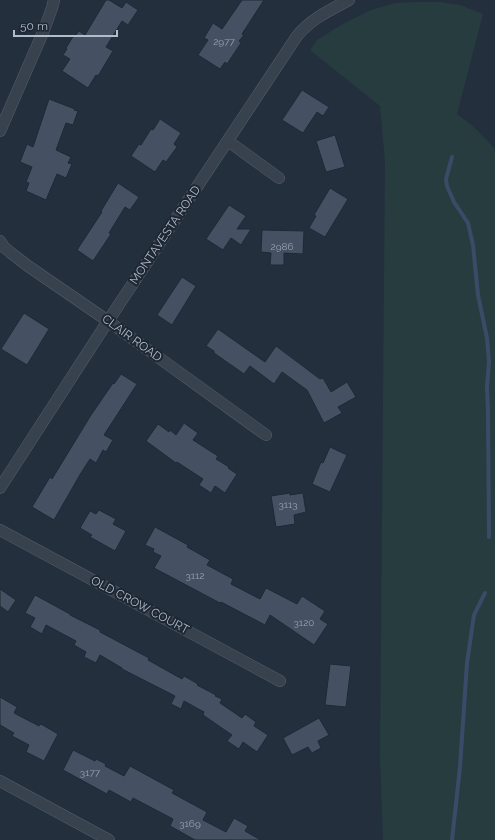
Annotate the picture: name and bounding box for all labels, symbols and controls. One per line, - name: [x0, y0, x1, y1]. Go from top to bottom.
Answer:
- scale bar: [14, 12, 117, 38]
- text: 50 m: [20, 19, 48, 33]
- house number: 2977: [213, 36, 236, 47]
- street label: MONTAVESTA ROAD: [127, 183, 203, 287]
- house number: 2986: [270, 241, 294, 252]
- street label: CLAIR ROAD: [99, 312, 165, 365]
- house number: 3113: [278, 499, 298, 510]
- house number: 3112: [185, 570, 205, 581]
- street label: OLD CROW COURT: [89, 573, 192, 637]
- house number: 3120: [294, 617, 314, 628]
- house number: 3177: [80, 767, 101, 778]
- house number: 3169: [179, 818, 201, 829]

